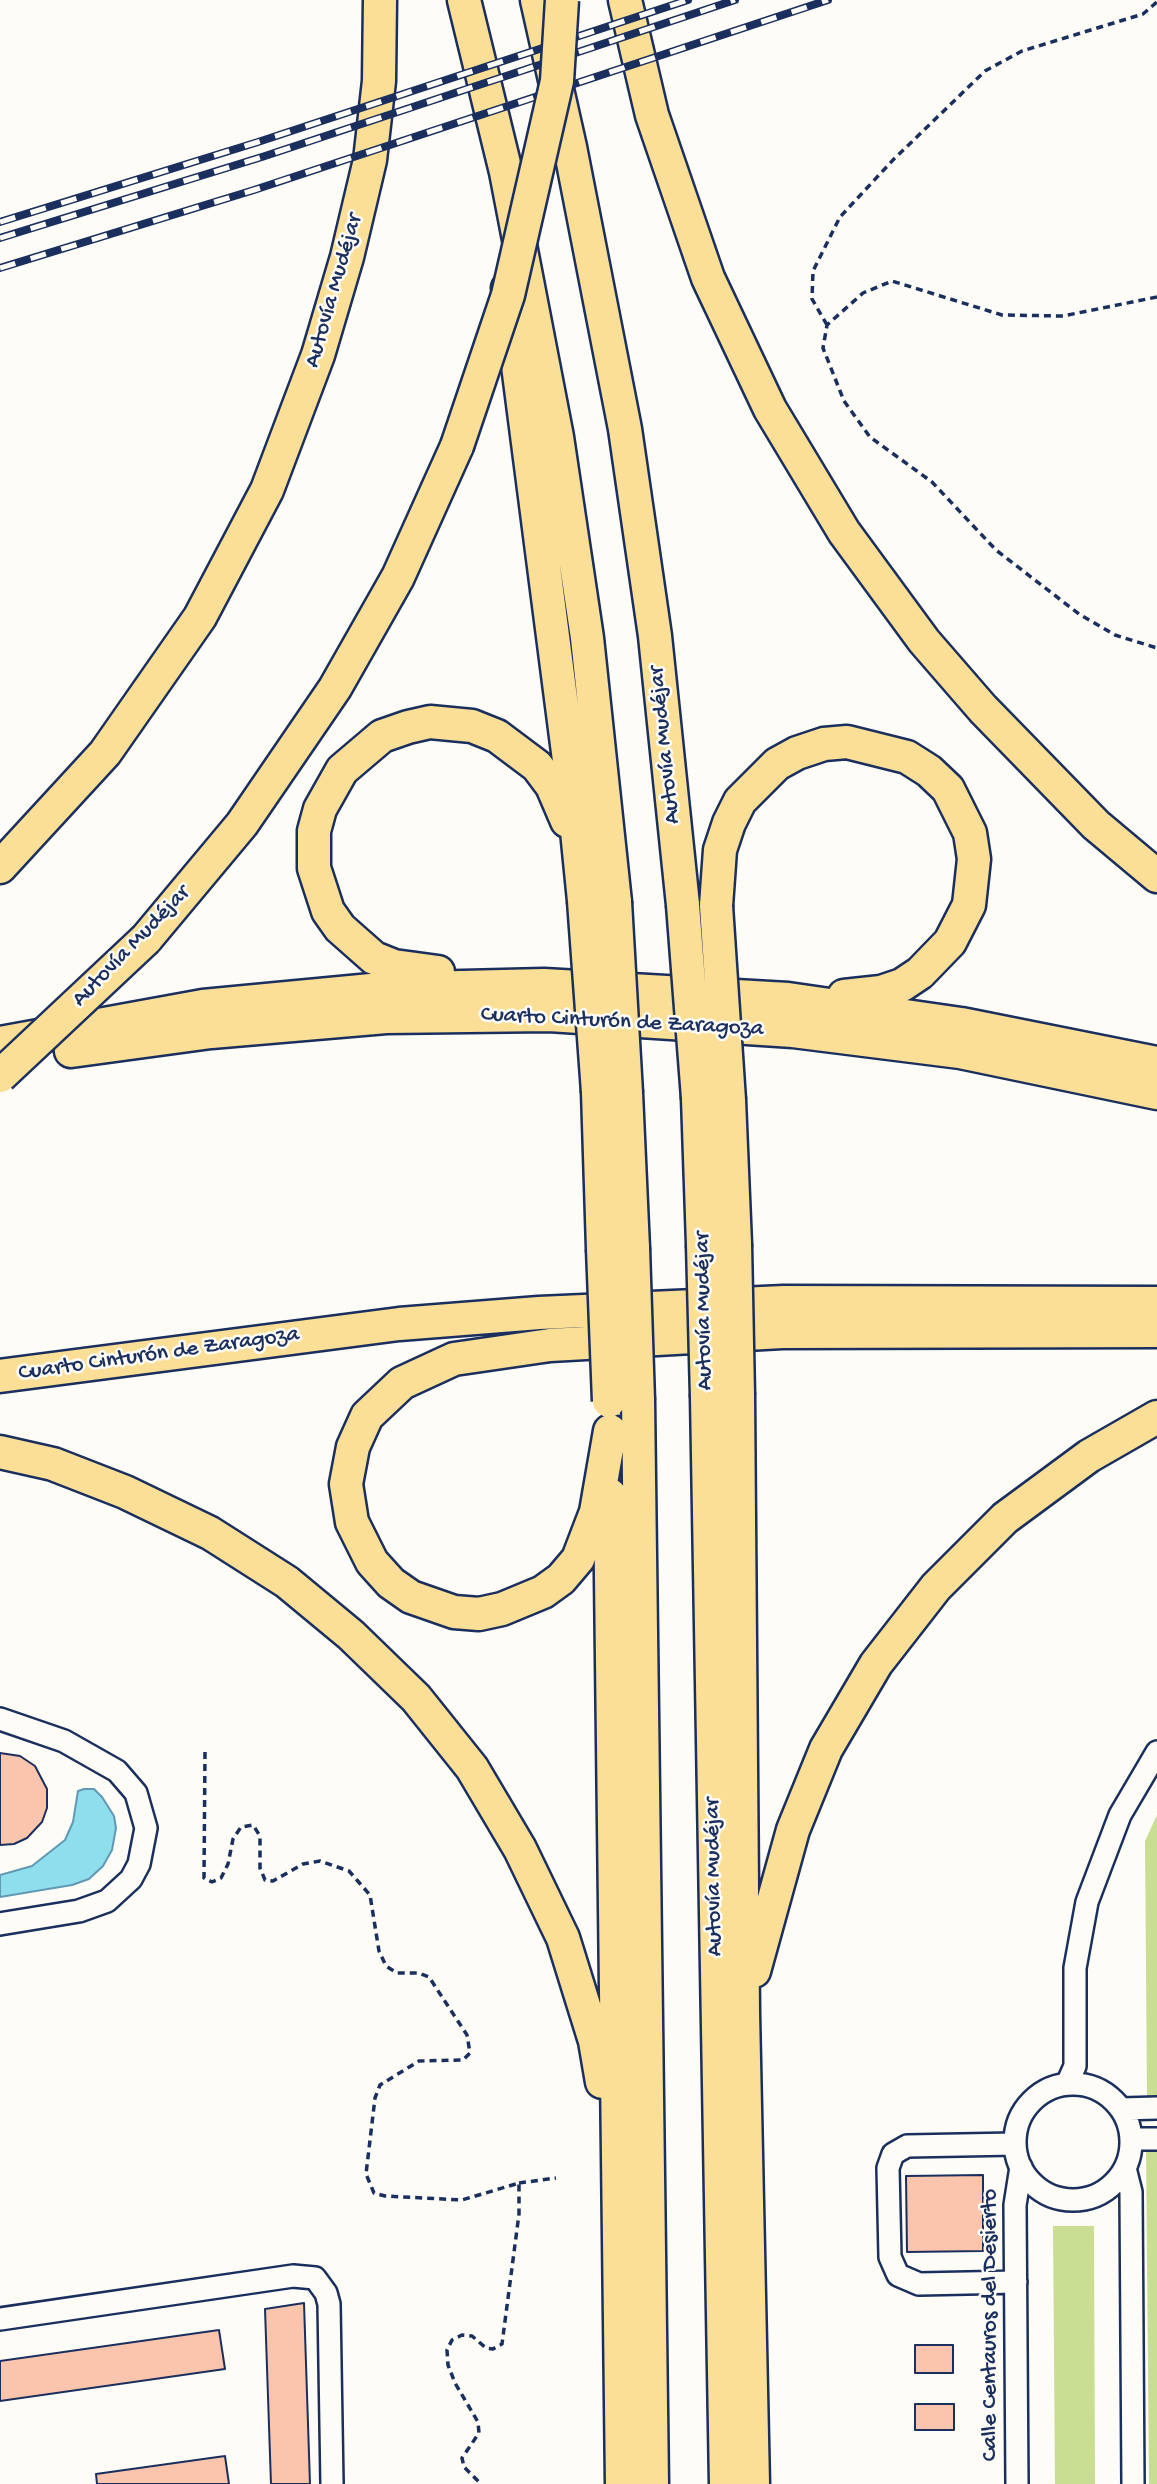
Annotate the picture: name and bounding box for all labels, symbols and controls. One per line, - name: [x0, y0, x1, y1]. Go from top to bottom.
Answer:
- street label: Autovía Mudéjar: [300, 211, 370, 371]
- street label: Autovía Mudéjar: [644, 665, 688, 825]
- street label: Autovía Mudéjar: [67, 880, 197, 1014]
- street label: Cuarto Cinturón de Zaragoza: [480, 1002, 764, 1044]
- street label: Autovía Mudéjar: [690, 1231, 720, 1391]
- street label: Cuarto Cinturón de Zaragoza: [17, 1322, 301, 1388]
- street label: Autovía Mudéjar: [700, 1797, 730, 1957]
- street label: Calle Centauros del Desierto: [977, 2189, 1005, 2461]

